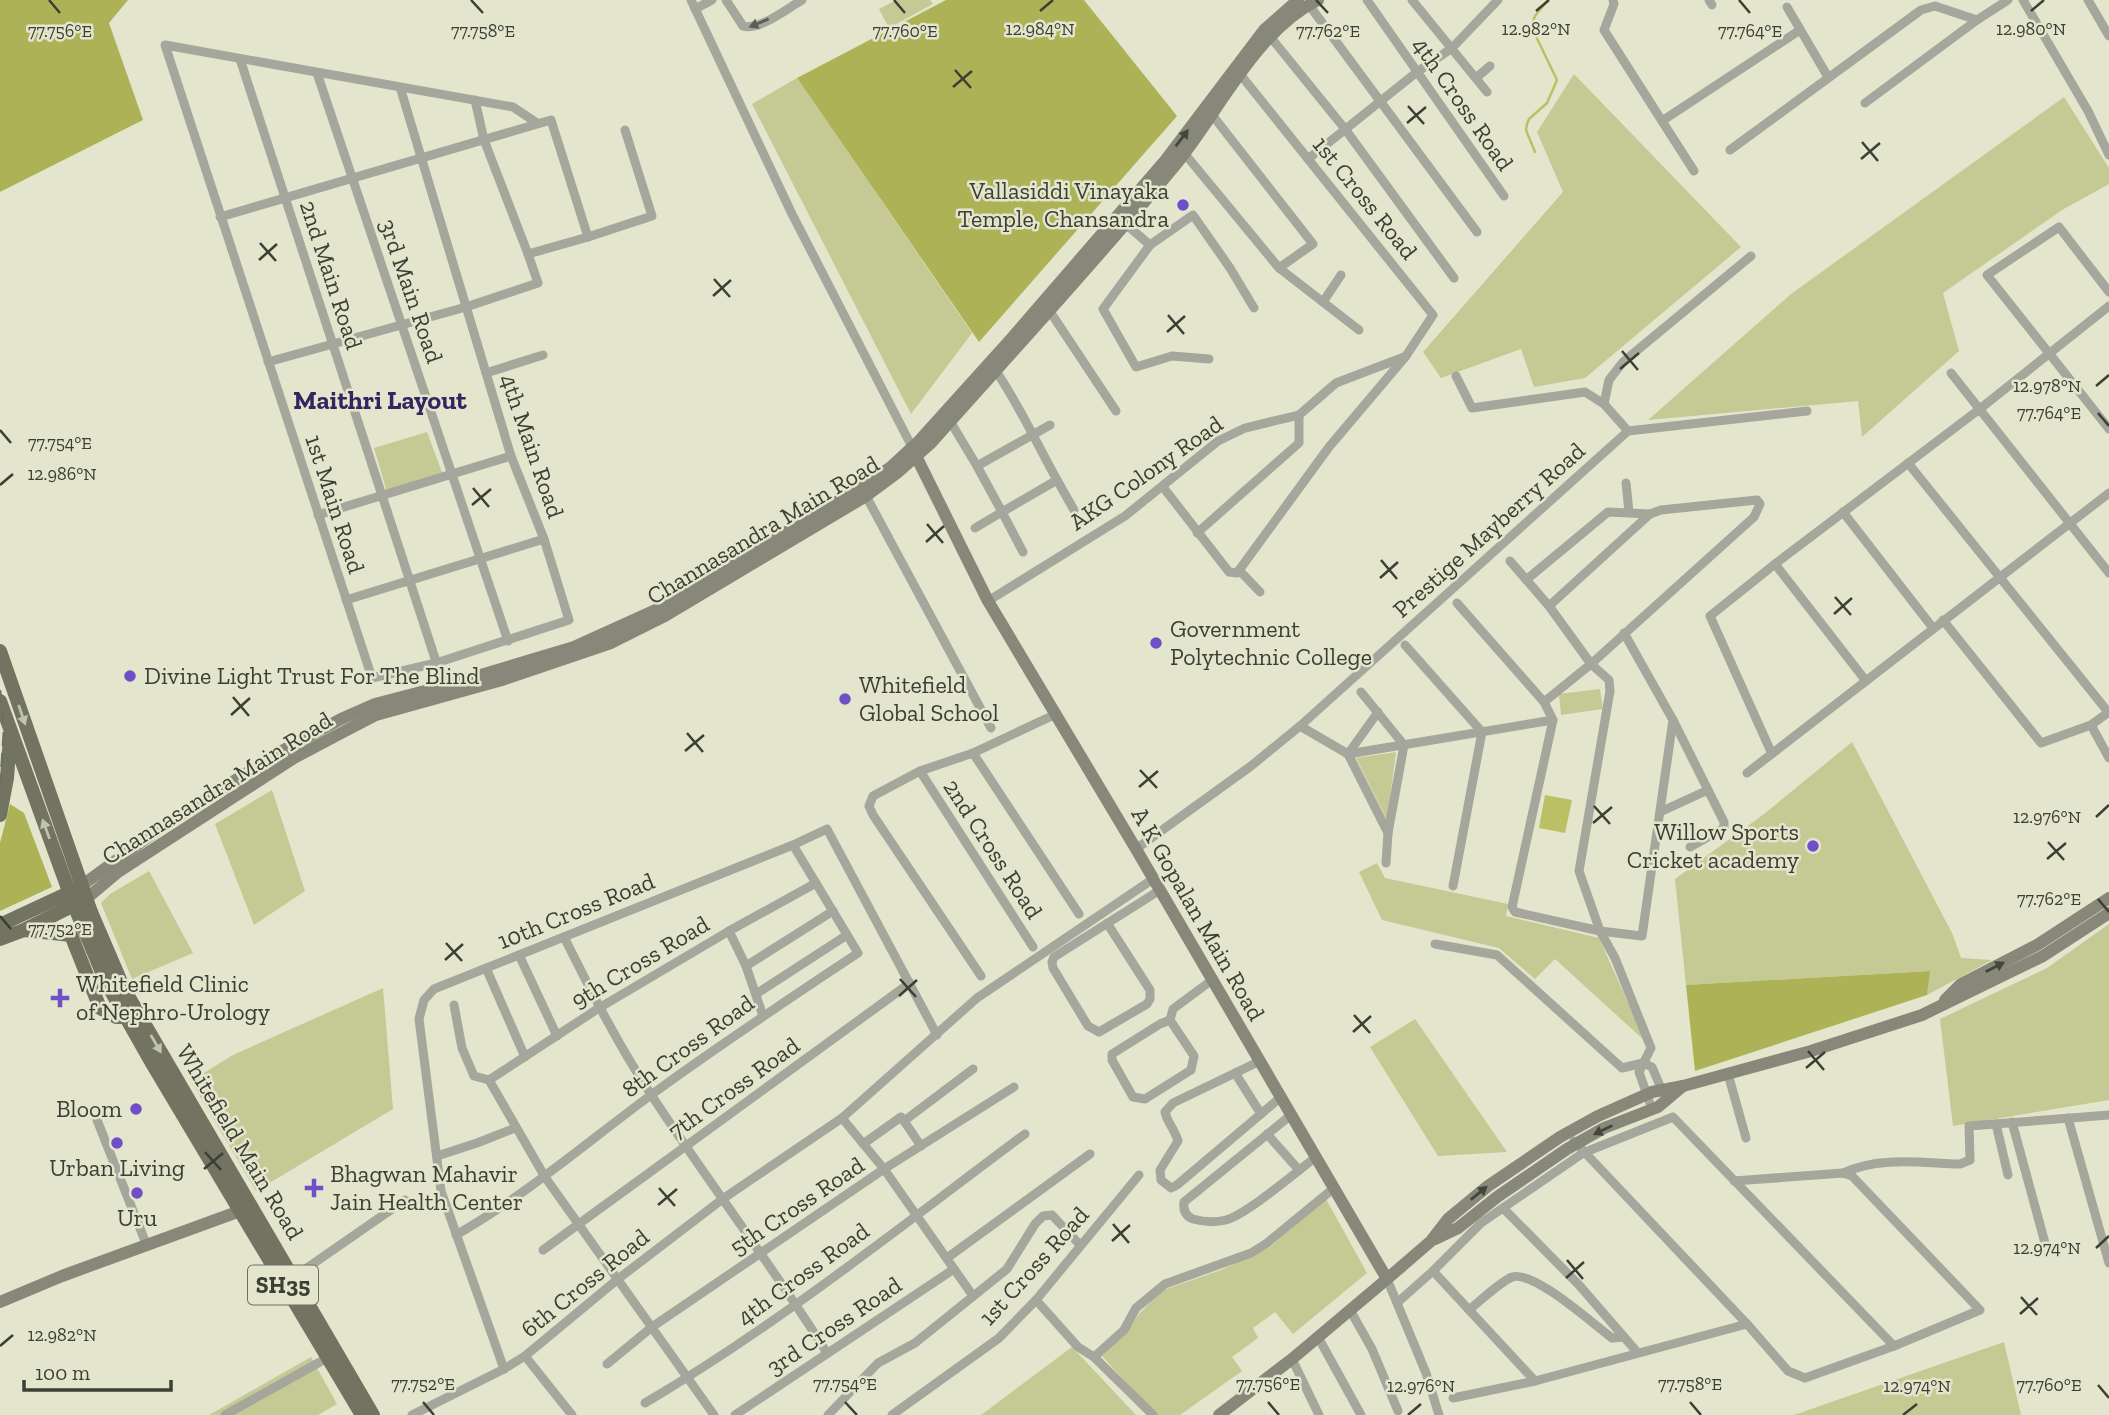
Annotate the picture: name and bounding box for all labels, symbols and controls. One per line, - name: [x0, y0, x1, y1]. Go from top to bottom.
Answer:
- one-way arrow: [749, 18, 770, 29]
- text: 12.984°N: [1006, 18, 1074, 40]
- text: 12.982°N: [1502, 18, 1570, 40]
- text: 12.980°N: [1996, 18, 2066, 40]
- text: 77.756°E: [28, 20, 92, 42]
- text: 77.758°E: [451, 20, 515, 42]
- text: 77.760°E: [872, 20, 938, 42]
- text: 77.762°E: [1296, 20, 1360, 42]
- text: 77.764°E: [1718, 20, 1782, 42]
- street label: 4th Cross Road: [1407, 31, 1520, 176]
- one-way arrow: [1175, 129, 1189, 147]
- street label: 1st Cross Road: [1307, 130, 1424, 265]
- place label: Vallasiddi Vinayaka Temple, Chansandra: [958, 176, 1169, 233]
- street label: 2nd Main Road: [294, 197, 369, 353]
- marker: Vallasiddi Vinayaka Temple, Chansandra: [1175, 197, 1191, 213]
- street label: 3rd Main Road: [373, 215, 450, 367]
- street label: 4th Main Road: [494, 370, 571, 522]
- text: 12.978°N: [2013, 375, 2081, 397]
- district label: Maithri Layout: [293, 384, 467, 416]
- text: 77.764°E: [2017, 402, 2081, 424]
- street label: AKG Colony Road: [1063, 409, 1228, 536]
- street label: 1st Main Road: [299, 431, 372, 577]
- text: 77.754°E: [28, 432, 92, 454]
- street label: Prestige Mayberry Road: [1387, 436, 1591, 624]
- street label: Channasandra Main Road: [641, 449, 884, 610]
- text: 12.986°N: [27, 463, 97, 485]
- place label: Government Polytechnic College: [1170, 614, 1372, 671]
- marker: Government Polytechnic College: [1148, 635, 1164, 651]
- place label: Divine Light Trust For The Blind: [144, 661, 479, 690]
- marker: Divine Light Trust For The Blind: [122, 668, 138, 684]
- place label: Whitefield Global School: [859, 670, 999, 727]
- marker: Whitefield Global School: [837, 691, 853, 707]
- one-way arrow: [17, 705, 28, 726]
- street label: Channasandra Main Road: [96, 705, 337, 870]
- street label: 2nd Cross Road: [937, 773, 1049, 924]
- street label: A K Gopalan Main Road: [1125, 802, 1271, 1026]
- text: 12.976°N: [2013, 806, 2081, 828]
- place label: Willow Sports Cricket academy: [1627, 817, 1800, 874]
- one-way arrow: [41, 819, 52, 840]
- marker: Willow Sports Cricket academy: [1805, 838, 1821, 854]
- street label: 10th Cross Road: [493, 866, 658, 955]
- text: 77.762°E: [2017, 888, 2081, 910]
- street label: 9th Cross Road: [565, 909, 714, 1014]
- text: 77.752°E: [28, 918, 92, 940]
- one-way arrow: [1985, 961, 2005, 972]
- place label: Whitefield Clinic of Nephro-Urology: [76, 969, 271, 1026]
- marker: Whitefield Clinic of Nephro-Urology: [50, 988, 70, 1008]
- street label: 8th Cross Road: [616, 988, 760, 1103]
- street label: 7th Cross Road: [663, 1030, 805, 1145]
- one-way arrow: [149, 1035, 162, 1054]
- street label: Whitefield Main Road: [171, 1039, 310, 1245]
- place label: Bloom: [56, 1094, 122, 1123]
- marker: Bloom: [128, 1101, 144, 1117]
- one-way arrow: [1593, 1124, 1613, 1135]
- marker: Urban Living: [109, 1135, 125, 1151]
- street label: 5th Cross Road: [724, 1150, 869, 1261]
- place label: Urban Living: [49, 1153, 185, 1182]
- place label: Bhagwan Mahavir Jain Health Center: [330, 1159, 523, 1216]
- marker: Bhagwan Mahavir Jain Health Center: [304, 1178, 324, 1198]
- marker: Uru: [129, 1185, 145, 1201]
- one-way arrow: [1469, 1186, 1487, 1201]
- street label: 1st Cross Road: [973, 1200, 1095, 1331]
- place label: Uru: [117, 1203, 158, 1232]
- street label: 4th Cross Road: [731, 1216, 875, 1331]
- street label: 6th Cross Road: [515, 1222, 655, 1343]
- text: 12.974°N: [2013, 1237, 2081, 1259]
- road number: SH35: [248, 1266, 318, 1304]
- street label: 3rd Cross Road: [761, 1270, 907, 1381]
- text: 12.982°N: [28, 1324, 96, 1346]
- scale bar: [24, 1348, 172, 1392]
- text: 100 m: [35, 1360, 90, 1385]
- text: 77.752°E: [391, 1373, 455, 1395]
- text: 77.754°E: [813, 1373, 877, 1395]
- text: 77.756°E: [1236, 1373, 1300, 1395]
- text: 77.758°E: [1658, 1373, 1722, 1395]
- text: 77.760°E: [2016, 1374, 2082, 1396]
- text: 12.976°N: [1387, 1375, 1455, 1397]
- text: 12.974°N: [1883, 1375, 1951, 1397]

